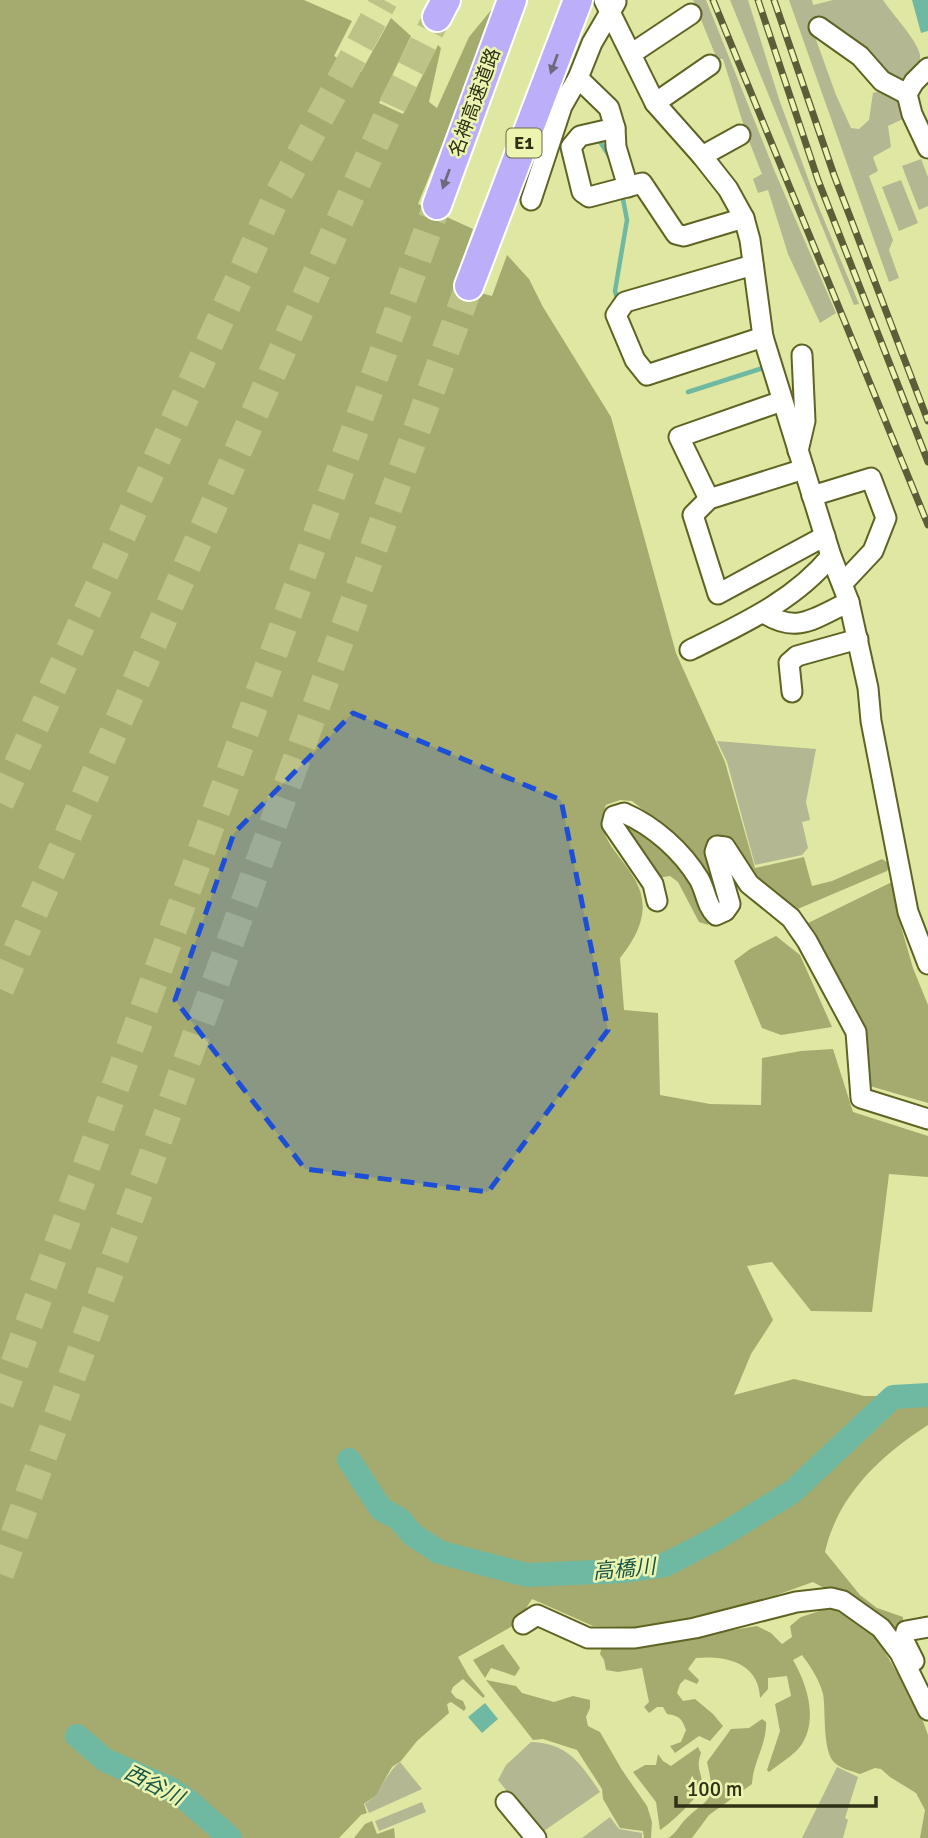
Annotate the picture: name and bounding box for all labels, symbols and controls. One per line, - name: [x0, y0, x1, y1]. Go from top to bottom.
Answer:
- street label: 名神高速道路: [444, 45, 506, 160]
- one-way arrow: [548, 53, 559, 74]
- road number: E1: [506, 128, 542, 158]
- one-way arrow: [441, 169, 452, 190]
- water label: 高橋川: [591, 1553, 659, 1585]
- water label: 西谷川: [120, 1759, 190, 1812]
- scale bar: [676, 1764, 876, 1808]
- text: 100 m: [687, 1776, 742, 1802]

